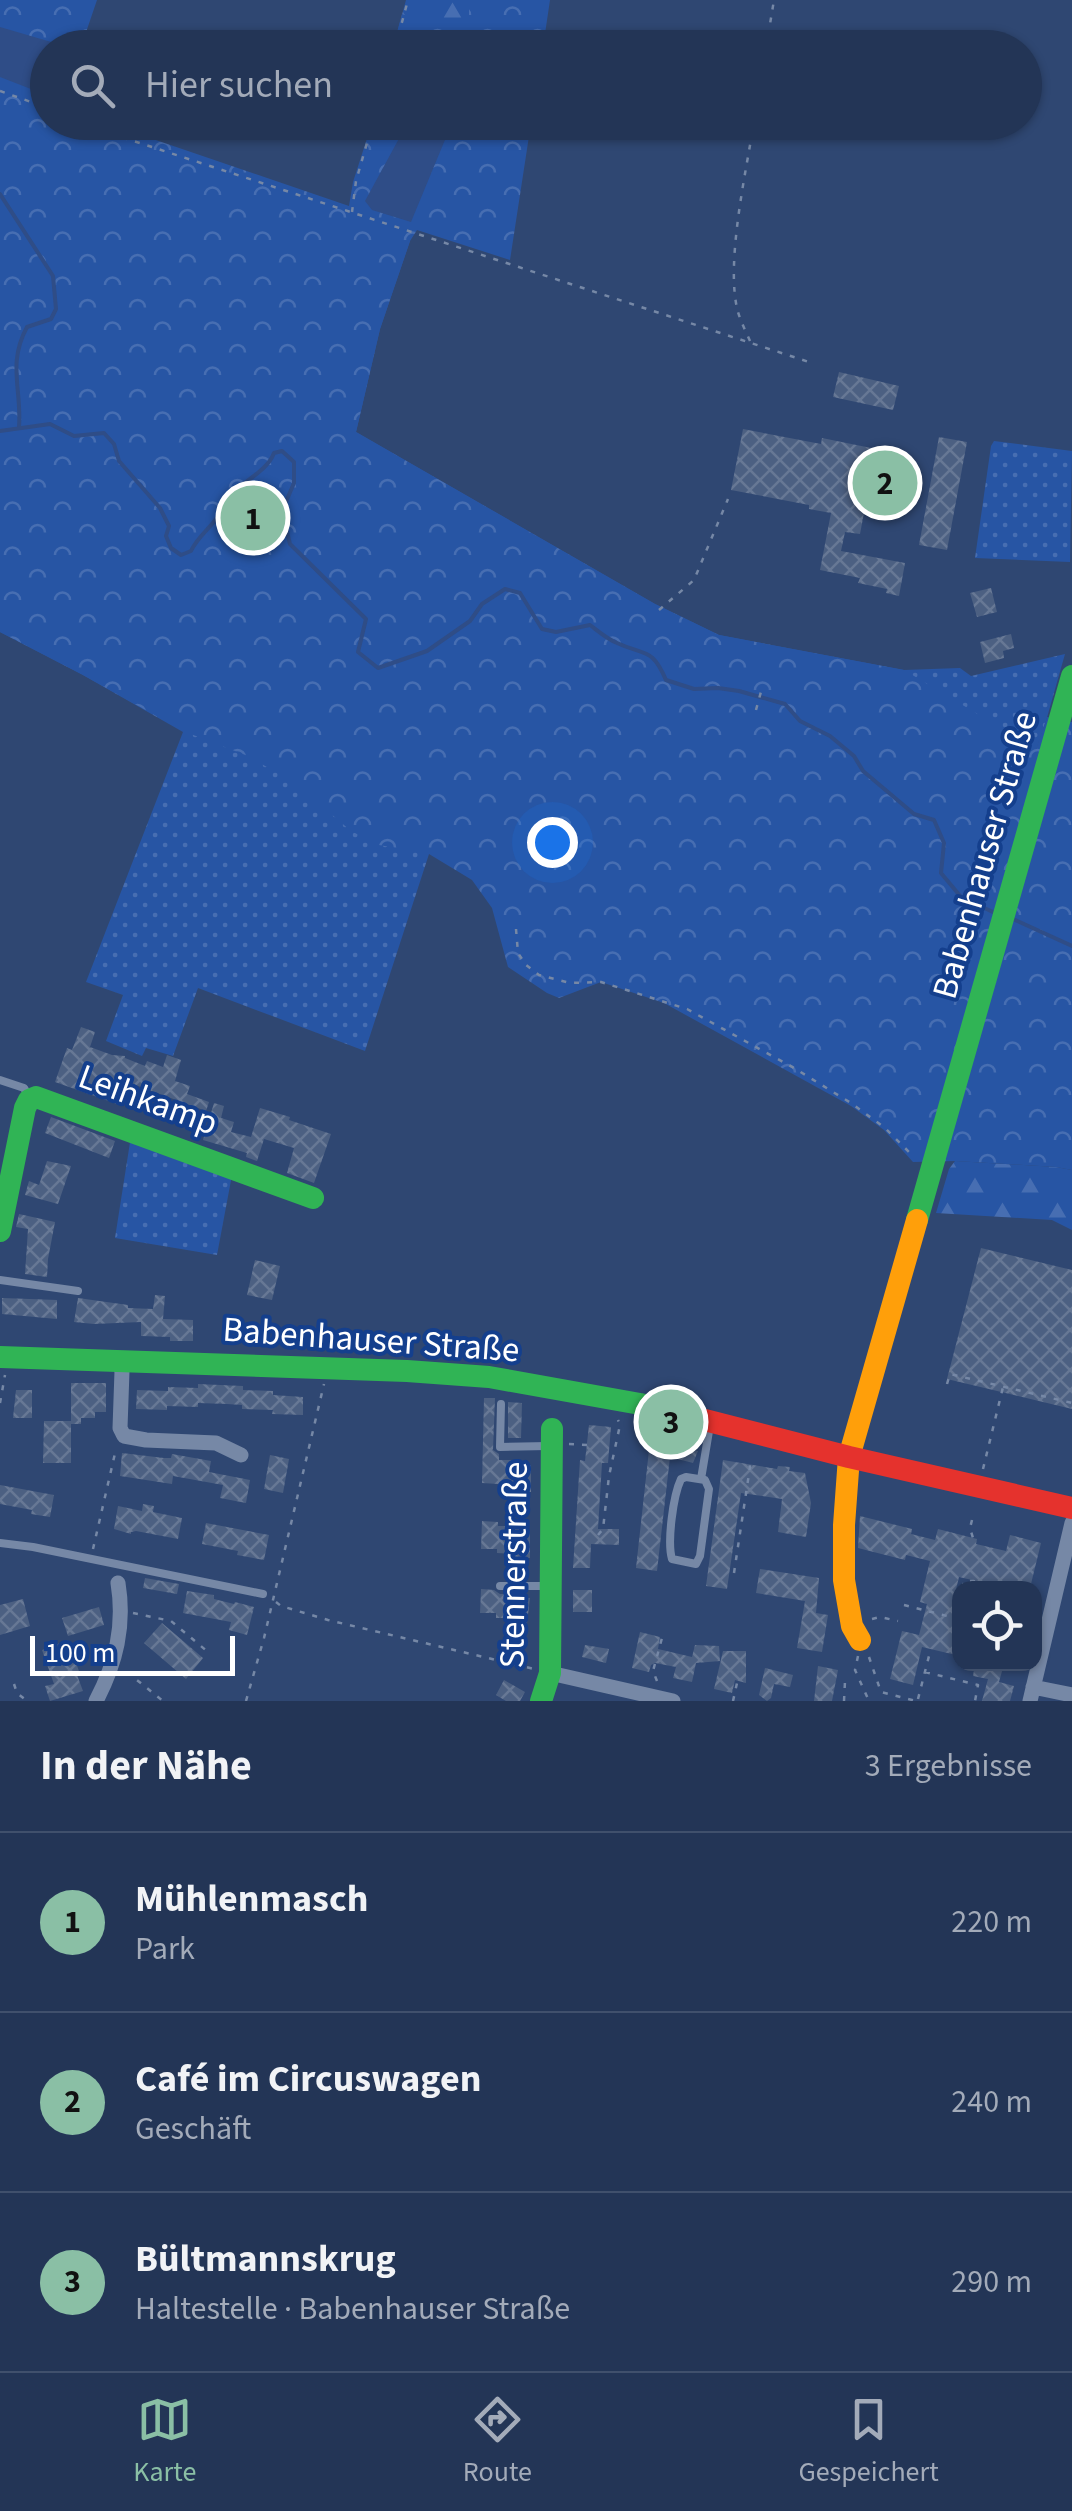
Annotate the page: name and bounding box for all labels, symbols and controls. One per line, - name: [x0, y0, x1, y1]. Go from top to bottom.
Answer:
- search box: [30, 30, 1042, 140]
- icon: search: [65, 58, 120, 113]
- text: Hier suchen: [145, 58, 333, 112]
- pin: 2: [852, 446, 918, 520]
- pin: 1: [220, 480, 286, 556]
- street label: Babenhauser Straße: [920, 705, 1050, 1005]
- your location: [527, 817, 578, 868]
- street label: Leihkamp: [71, 1052, 225, 1148]
- street label: Babenhauser Straße: [221, 1305, 521, 1375]
- pin: 3: [638, 1384, 704, 1460]
- street label: Stennerstraße: [487, 1461, 541, 1669]
- map controls: [952, 1581, 1042, 1671]
- button: locate: [952, 1581, 1042, 1671]
- scale bar: [30, 1631, 235, 1676]
- text: 100 m: [45, 1633, 116, 1673]
- text: In der Nähe: [40, 1736, 252, 1796]
- text: 3 Ergebnisse: [865, 1743, 1032, 1789]
- text: Mühlenmasch: [135, 1872, 368, 1926]
- text: 1: [64, 1899, 81, 1945]
- text: 220 m: [951, 1899, 1032, 1945]
- text: Park: [135, 1926, 195, 1972]
- text: Café im Circuswagen: [135, 2052, 481, 2106]
- text: 2: [64, 2079, 81, 2125]
- text: 240 m: [951, 2079, 1032, 2125]
- text: Geschäft: [135, 2106, 251, 2152]
- text: Bültmannskrug: [135, 2232, 396, 2286]
- text: 3: [64, 2259, 81, 2305]
- text: 290 m: [951, 2259, 1032, 2305]
- text: Haltestelle · Babenhauser Straße: [135, 2286, 570, 2332]
- tab: Karte: [133, 2392, 196, 2492]
- tab: Route: [463, 2392, 532, 2492]
- tab: Gespeichert: [798, 2392, 939, 2492]

